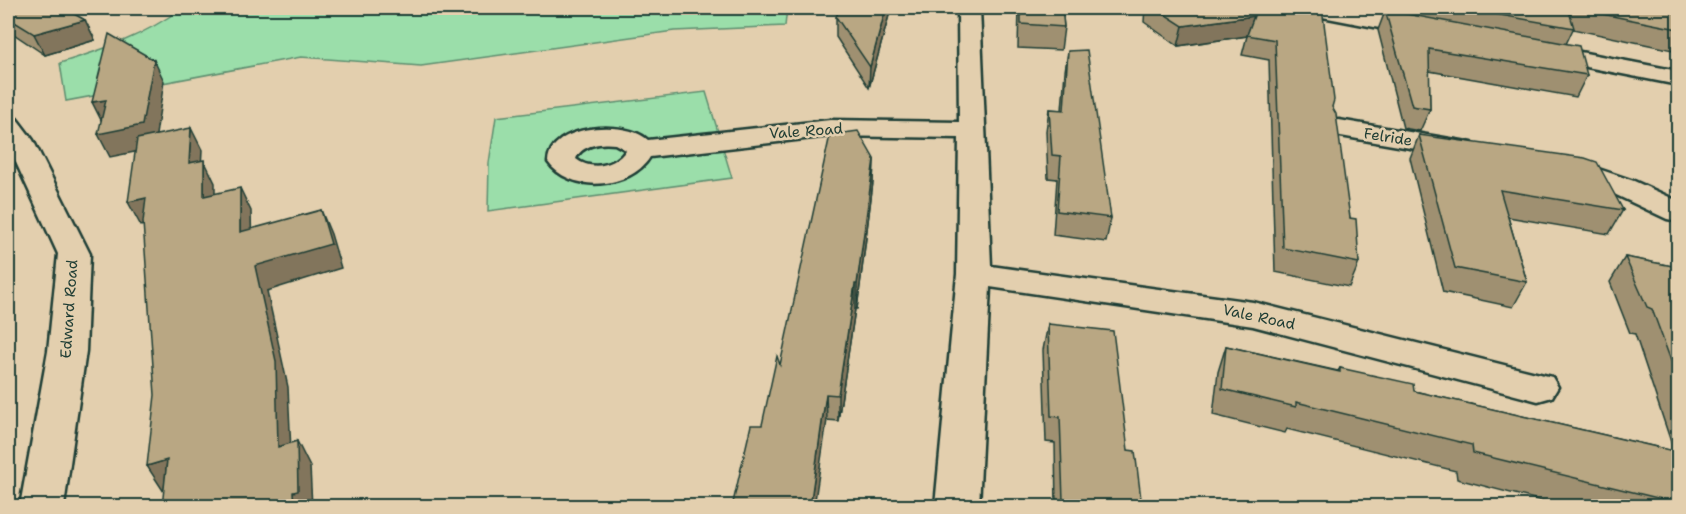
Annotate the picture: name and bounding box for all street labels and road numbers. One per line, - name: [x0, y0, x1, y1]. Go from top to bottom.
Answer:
- street label: Vale Road: [769, 118, 844, 144]
- street label: Felride: [1362, 123, 1414, 151]
- street label: Edward Road: [56, 258, 82, 359]
- street label: Vale Road: [1221, 300, 1298, 335]

